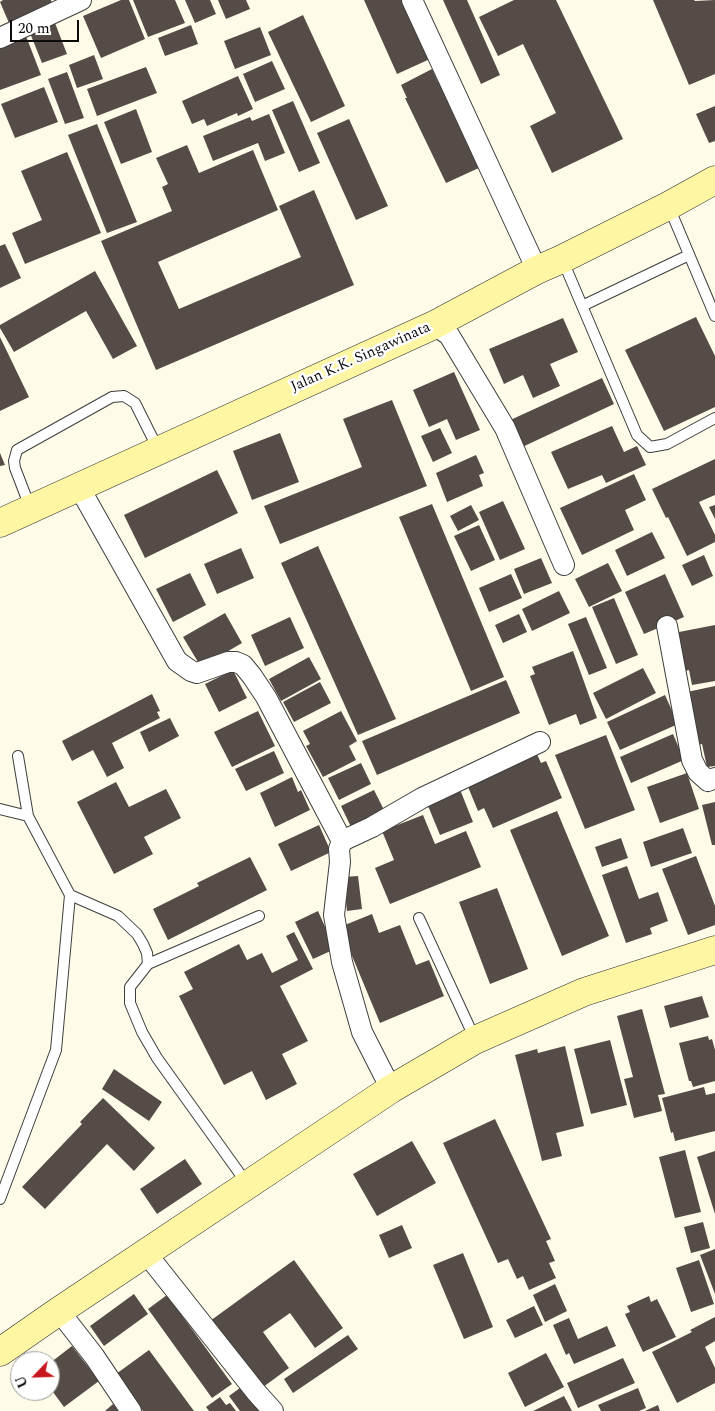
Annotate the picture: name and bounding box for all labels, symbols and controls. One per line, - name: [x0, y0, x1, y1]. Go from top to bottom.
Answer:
- scale bar: [12, 10, 81, 42]
- text: 20 m: [18, 17, 50, 40]
- street label: Jalan K.K. Singawinata: [288, 319, 434, 397]
- north arrow: [10, 1351, 60, 1401]
- text: U: [10, 1372, 34, 1392]

